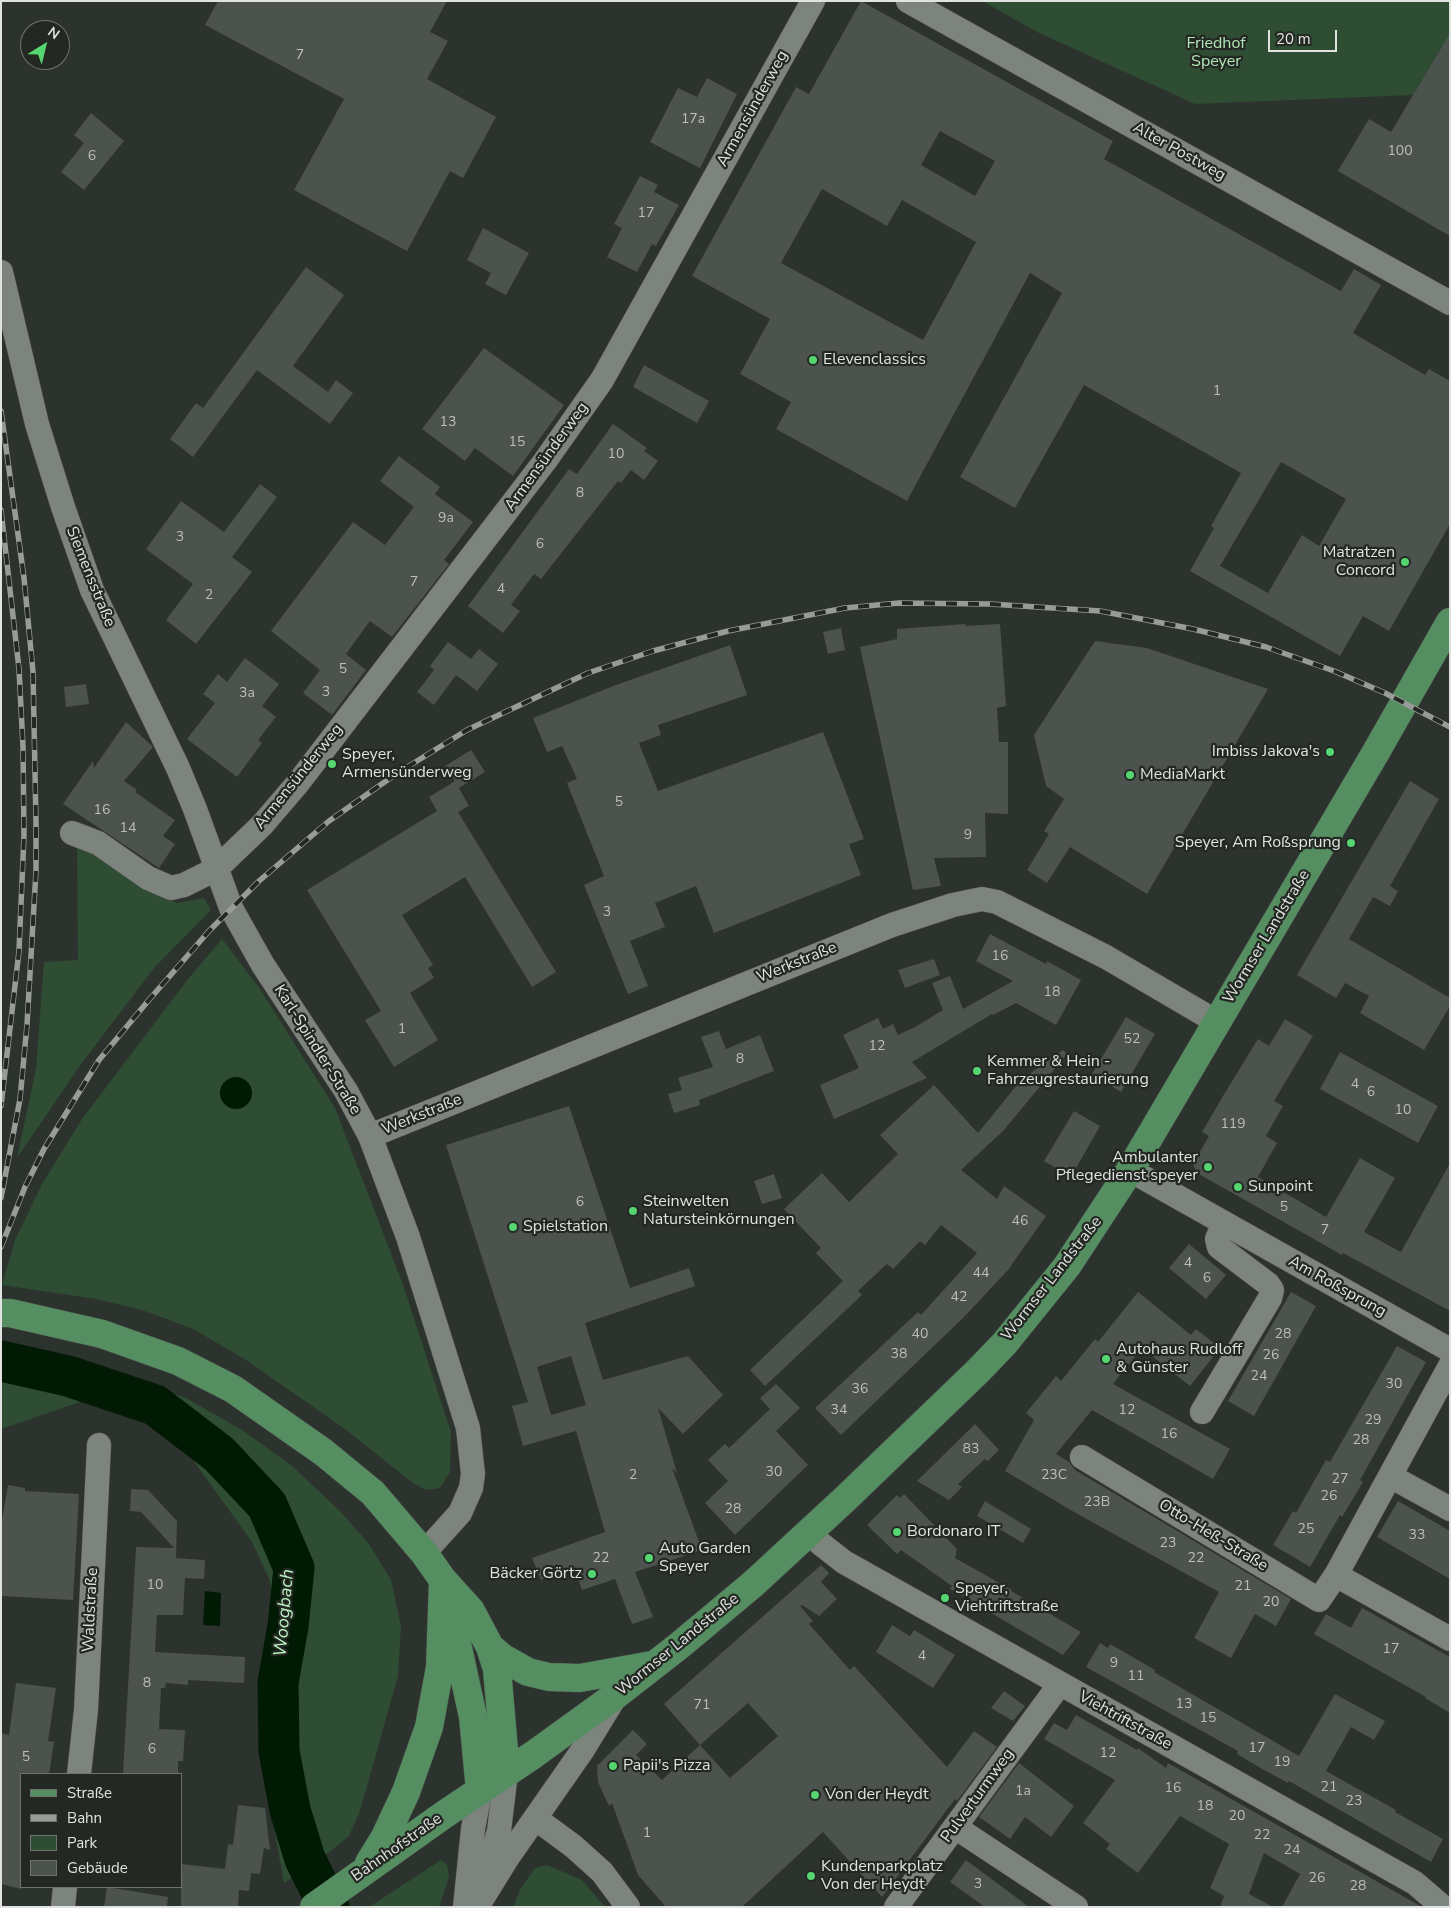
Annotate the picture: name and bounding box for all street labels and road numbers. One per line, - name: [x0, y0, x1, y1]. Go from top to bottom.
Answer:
- street label: Armensünderweg: [713, 48, 793, 170]
- street label: Alter Postweg: [1129, 119, 1229, 185]
- street label: Armensünderweg: [501, 399, 593, 515]
- street label: Siemensstraße: [61, 524, 119, 630]
- street label: Armensünderweg: [251, 721, 347, 833]
- street label: Wormser Landstraße: [1220, 867, 1314, 1007]
- street label: Werkstraße: [754, 938, 840, 988]
- street label: Karl-Spindler-Straße: [269, 982, 365, 1118]
- street label: Werkstraße: [379, 1090, 465, 1140]
- street label: Wormser Landstraße: [998, 1213, 1106, 1345]
- street label: Am Roßsprung: [1285, 1252, 1389, 1322]
- street label: Otto-Heß-Straße: [1155, 1496, 1271, 1576]
- street label: Waldstraße: [79, 1567, 103, 1653]
- street label: Wormser Landstraße: [613, 1590, 743, 1700]
- street label: Viehtriftstraße: [1075, 1687, 1175, 1755]
- street label: Pulverturmweg: [937, 1745, 1019, 1847]
- street label: Bahnhofstraße: [348, 1810, 446, 1886]

